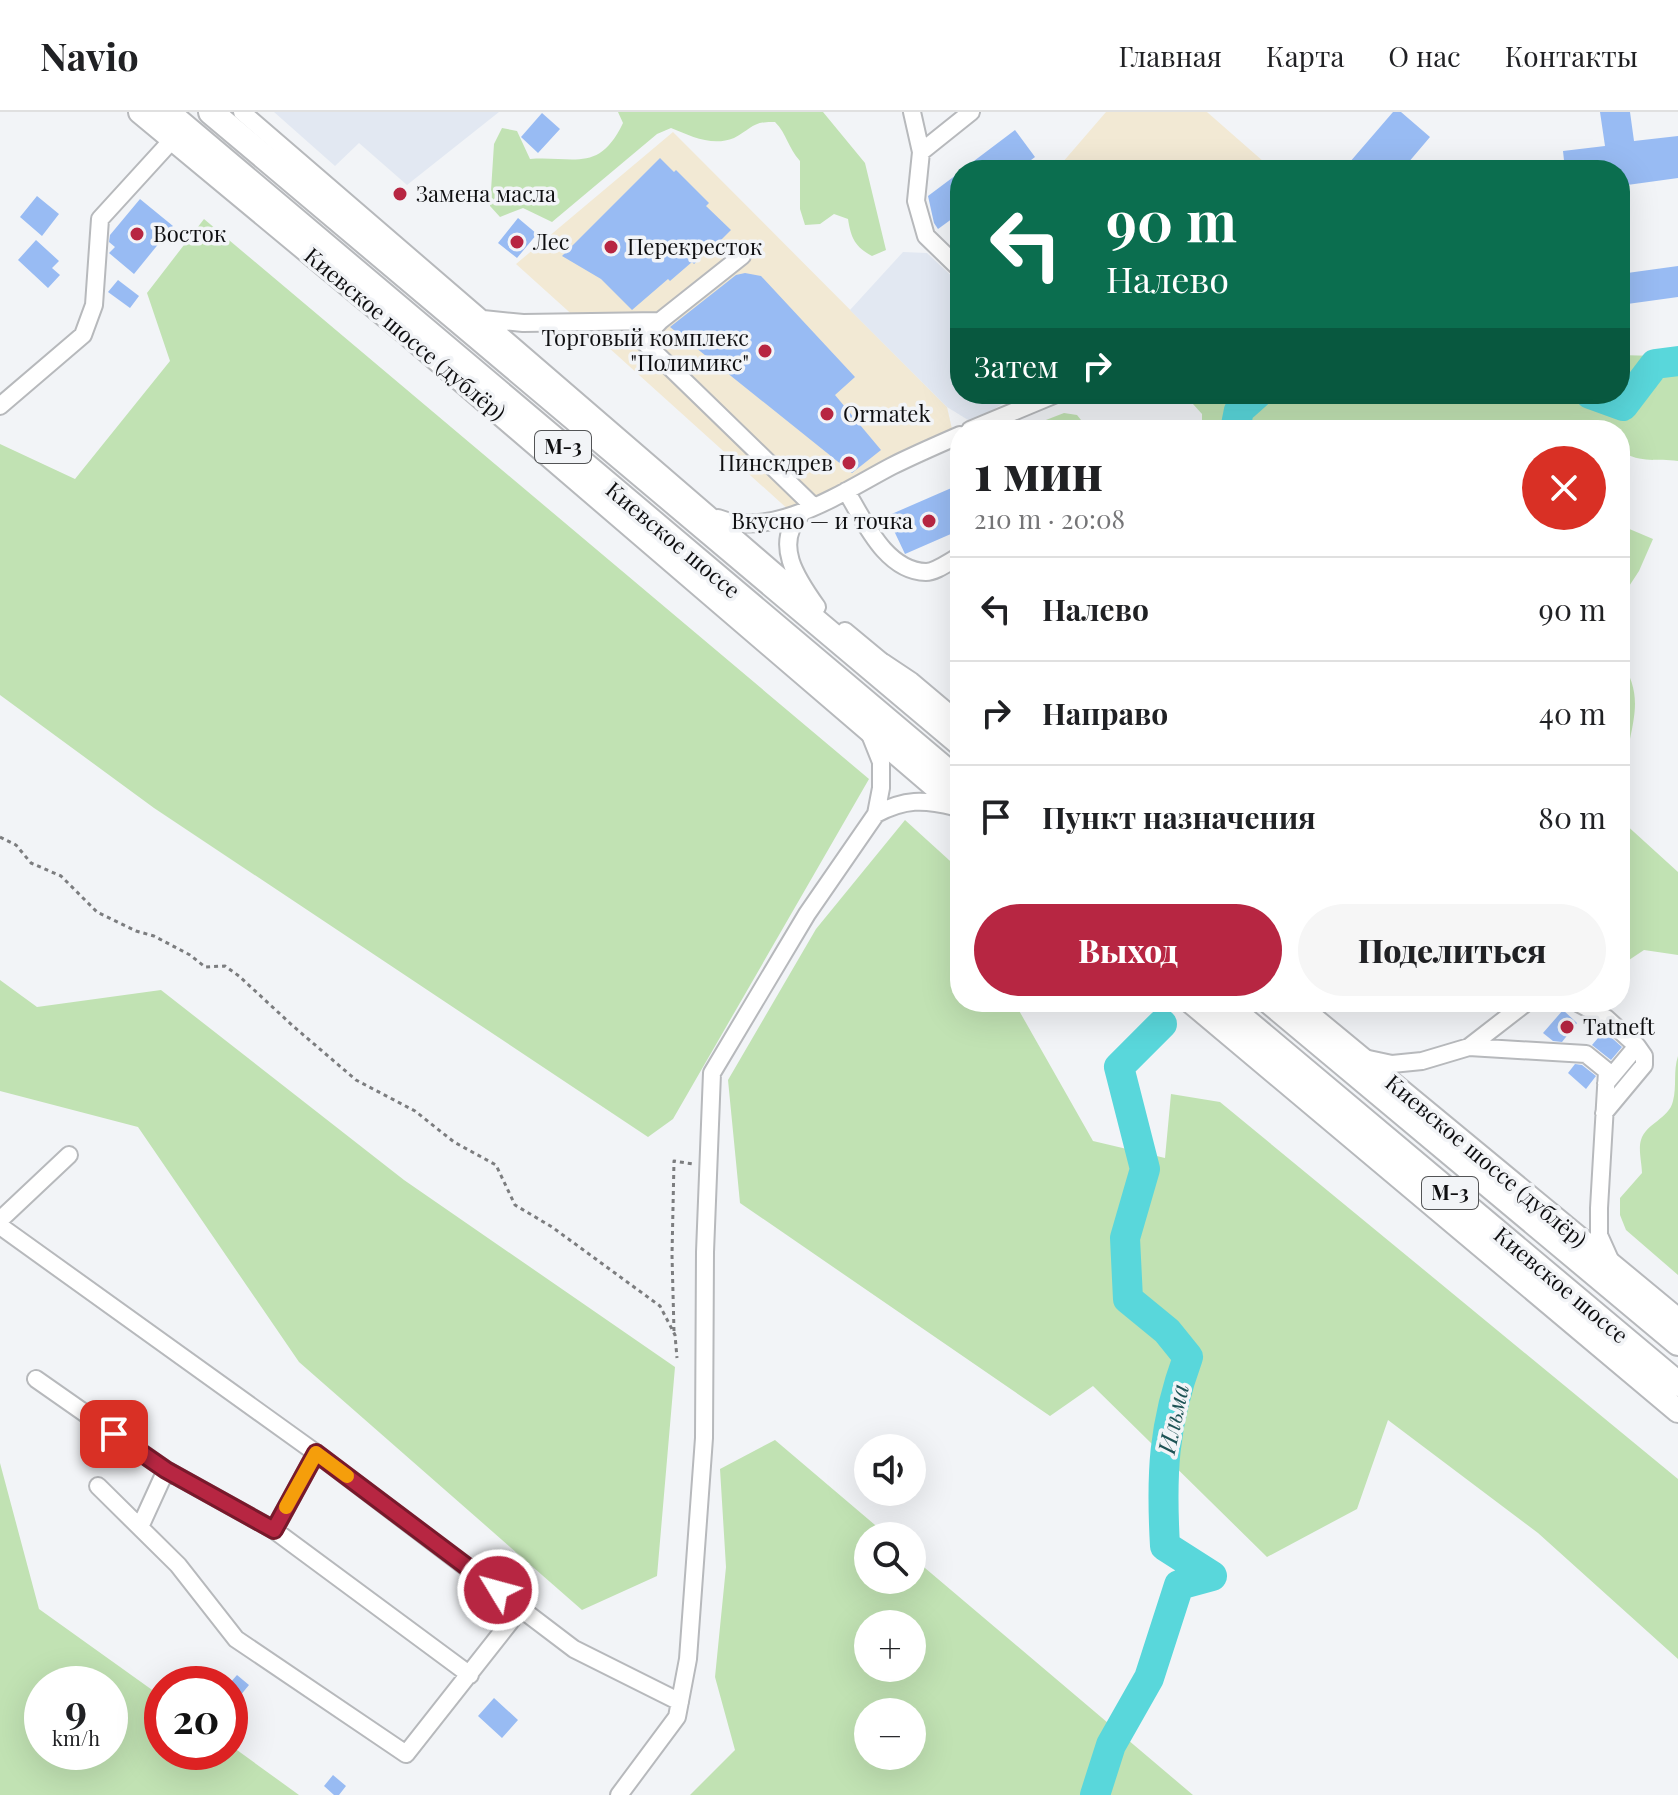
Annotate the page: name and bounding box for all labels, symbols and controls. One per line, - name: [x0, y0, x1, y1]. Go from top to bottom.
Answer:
- text: Navio: [40, 30, 139, 81]
- text: Главная: [1119, 37, 1222, 74]
- text: Карта: [1266, 37, 1344, 74]
- text: О нас: [1388, 37, 1461, 74]
- text: Контакты: [1505, 37, 1638, 74]
- place label: Замена масла: [416, 178, 556, 208]
- text: 90 m: [1106, 182, 1237, 257]
- marker: Замена масла: [391, 185, 409, 203]
- icon: left: [974, 192, 1078, 296]
- place label: Восток: [153, 218, 227, 248]
- marker: Восток: [128, 225, 146, 243]
- place label: Лес: [532, 226, 570, 256]
- place label: Перекресток: [627, 231, 763, 261]
- marker: Лес: [508, 233, 526, 251]
- marker: Перекресток: [602, 238, 620, 256]
- street label: Киевское шоссе (дублёр): [299, 240, 513, 426]
- text: Налево: [1106, 254, 1229, 302]
- place label: Торговый комплекс "Полимикс": [541, 322, 749, 377]
- marker: Торговый комплекс "Полимикс": [756, 342, 774, 360]
- icon: right: [1075, 344, 1119, 388]
- text: Затем: [974, 346, 1059, 386]
- place label: Ormatek: [843, 398, 931, 428]
- marker: Ormatek: [818, 405, 836, 423]
- road number: М-3: [535, 431, 591, 463]
- text: 1 мин: [974, 439, 1103, 503]
- button: close: [1522, 446, 1606, 530]
- place label: Пинскдрев: [718, 447, 833, 477]
- marker: Пинскдрев: [840, 454, 858, 472]
- street label: Киевское шоссе: [600, 474, 747, 604]
- text: 210 m · 20:08: [974, 501, 1125, 536]
- place label: Вкусно — и точка: [731, 505, 913, 535]
- marker: Вкусно — и точка: [920, 512, 938, 530]
- icon: left: [974, 587, 1018, 631]
- text: Налево: [1042, 589, 1149, 629]
- text: 90 m: [1539, 589, 1606, 629]
- icon: right: [974, 691, 1018, 735]
- text: Направо: [1042, 693, 1168, 733]
- text: 40 m: [1539, 693, 1606, 733]
- icon: arrive: [974, 795, 1018, 839]
- text: Пункт назначения: [1042, 797, 1316, 837]
- text: 80 m: [1538, 797, 1606, 837]
- button: Выход: [974, 904, 1282, 996]
- button: Поделиться: [1298, 904, 1606, 996]
- place label: Tatneft: [1583, 1011, 1656, 1041]
- marker: Tatneft: [1558, 1018, 1576, 1036]
- street label: Киевское шоссе (дублёр): [1380, 1067, 1594, 1253]
- road number: М-3: [1422, 1177, 1478, 1209]
- street label: Киевское шоссе: [1488, 1219, 1635, 1349]
- water label: Ильма: [1149, 1381, 1195, 1458]
- pin: [80, 1400, 148, 1468]
- icon: arrive: [92, 1412, 136, 1456]
- map controls: [854, 1434, 926, 1770]
- button: sound: [854, 1434, 926, 1506]
- button: search: [854, 1522, 926, 1594]
- position arrow: [456, 1548, 540, 1632]
- button: +: [854, 1610, 926, 1682]
- speed limit sign: 20: [144, 1666, 248, 1770]
- text: 9: [65, 1681, 87, 1734]
- button: −: [854, 1698, 926, 1770]
- text: km/h: [52, 1724, 100, 1751]

